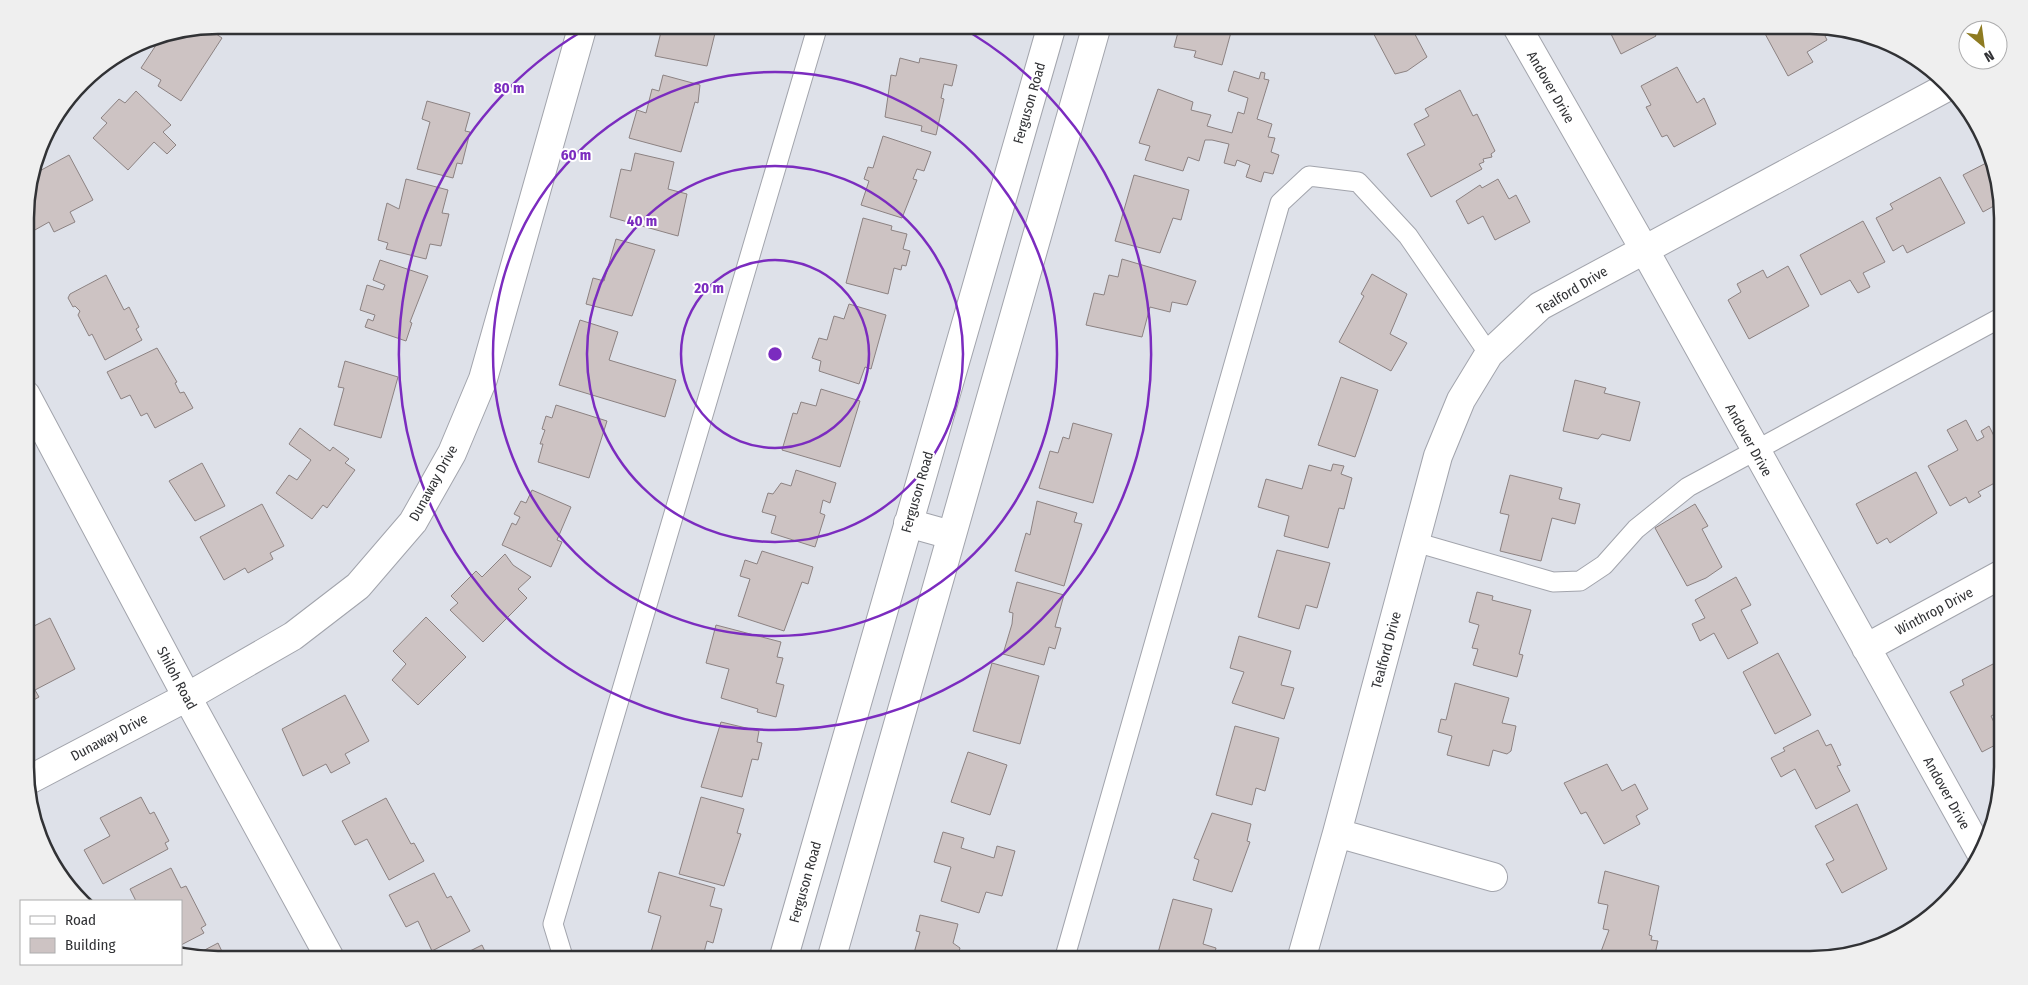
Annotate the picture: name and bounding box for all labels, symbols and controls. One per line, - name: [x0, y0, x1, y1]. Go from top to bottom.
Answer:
- north arrow: [1958, 20, 2008, 70]
- text: N: [1981, 46, 1997, 65]
- street label: Andover Drive: [1523, 48, 1578, 126]
- street label: Ferguson Road: [1010, 60, 1049, 146]
- text: 80 m: [494, 79, 524, 97]
- text: 60 m: [561, 146, 591, 164]
- text: 40 m: [627, 212, 657, 230]
- street label: Tealford Drive: [1534, 263, 1611, 318]
- text: 20 m: [693, 279, 724, 297]
- centre of rings: [766, 345, 784, 363]
- street label: Andover Drive: [1722, 401, 1776, 480]
- street label: Dunaway Drive: [406, 442, 461, 524]
- street label: Ferguson Road: [898, 449, 937, 535]
- street label: Winthrop Drive: [1892, 584, 1976, 639]
- street label: Tealford Drive: [1368, 610, 1405, 691]
- street label: Shiloh Road: [153, 644, 200, 712]
- street label: Dunaway Drive: [68, 710, 151, 765]
- street label: Andover Drive: [1920, 754, 1974, 833]
- street label: Ferguson Road: [786, 839, 825, 925]
- legend: [20, 900, 182, 965]
- text: Road: [65, 911, 96, 929]
- text: Building: [65, 936, 116, 954]

